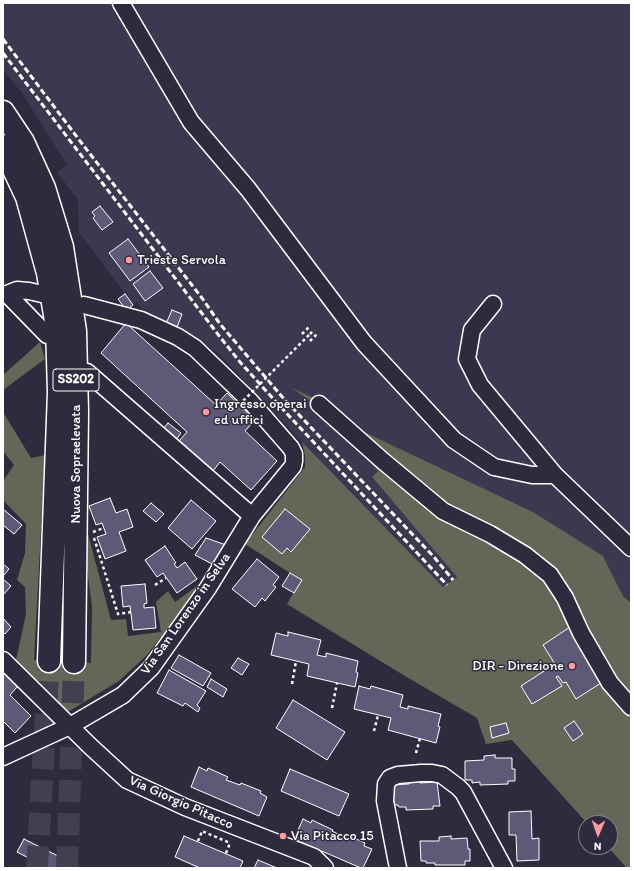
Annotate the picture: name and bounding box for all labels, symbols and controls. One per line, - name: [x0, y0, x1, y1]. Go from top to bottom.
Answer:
- place label: Trieste Servola: [137, 252, 226, 268]
- marker: Trieste Servola: [124, 255, 134, 265]
- road number: SS202: [53, 369, 99, 391]
- place label: Ingresso operai ed uffici: [214, 396, 307, 428]
- street label: Nuova Sopraelevata: [68, 404, 84, 524]
- marker: Ingresso operai ed uffici: [201, 407, 211, 417]
- street label: Via San Lorenzo in Selva: [137, 550, 235, 678]
- place label: DIR - Direzione: [472, 658, 564, 674]
- marker: DIR - Direzione: [567, 661, 577, 671]
- street label: Via Giorgio Pitacco: [126, 772, 236, 834]
- north arrow: [578, 815, 618, 855]
- place label: Via Pitacco 15: [291, 828, 374, 844]
- marker: Via Pitacco 15: [278, 831, 288, 841]
- text: N: [594, 840, 602, 853]

